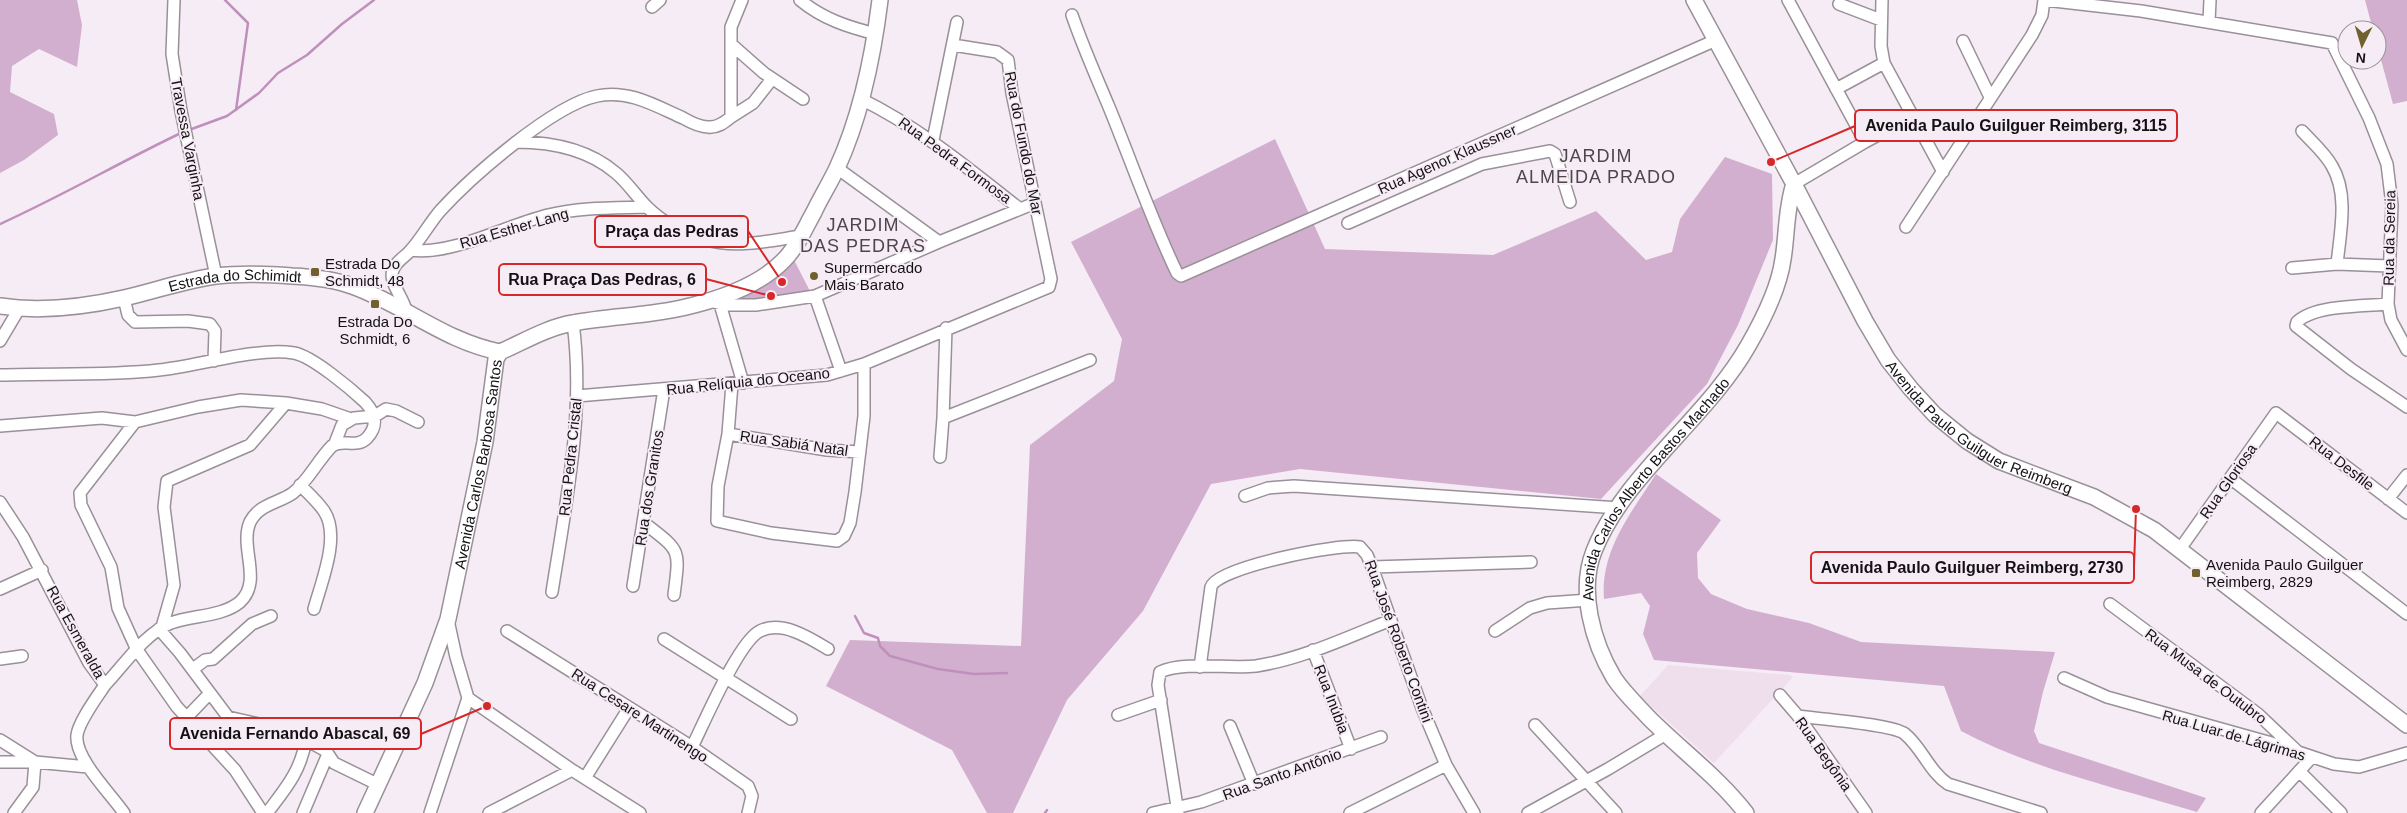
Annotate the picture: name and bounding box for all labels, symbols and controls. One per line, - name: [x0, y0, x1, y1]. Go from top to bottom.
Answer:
- north arrow: [2337, 20, 2387, 70]
- text: N: [2355, 50, 2367, 66]
- street label: Rua do Fundo do Mar: [1002, 70, 1046, 216]
- street label: Travessa Varginha: [168, 76, 208, 202]
- callout: Avenida Paulo Guilguer Reimberg, 3115: [1855, 110, 2177, 141]
- street label: Rua Pedra Formosa: [895, 113, 1015, 207]
- text: Avenida Paulo Guilguer Reimberg, 3115: [1865, 117, 2167, 134]
- street label: Rua Agenor Klaussner: [1375, 121, 1519, 197]
- district label: JARDIM ALMEIDA PRADO: [1516, 146, 1676, 187]
- street label: Rua da Sereia: [2380, 189, 2398, 286]
- street label: Rua Esther Lang: [458, 204, 570, 252]
- district label: JARDIM DAS PEDRAS: [800, 215, 926, 256]
- callout: Praça das Pedras: [595, 216, 748, 247]
- text: Praça das Pedras: [605, 223, 739, 240]
- place label: Estrada Do Schmidt, 48: [325, 255, 404, 289]
- place label: Supermercado Mais Barato: [824, 259, 922, 293]
- callout: Rua Praça Das Pedras, 6: [499, 264, 706, 295]
- street label: Estrada do Schimidt: [166, 266, 303, 295]
- marker: Estrada Do Schmidt, 48: [309, 266, 321, 278]
- marker: Supermercado Mais Barato: [808, 270, 820, 282]
- text: Rua Praça Das Pedras, 6: [508, 271, 696, 288]
- marker: Estrada Do Schmidt, 6: [369, 298, 381, 310]
- place label: Estrada Do Schmidt, 6: [337, 313, 413, 347]
- street label: Avenida Paulo Guilguer Reimberg: [1883, 357, 2075, 497]
- street label: Avenida Carlos Barbosa Santos: [450, 358, 504, 570]
- street label: Rua Relíquia do Oceano: [665, 364, 831, 398]
- street label: Avenida Carlos Alberto Bastos Machado: [1579, 374, 1732, 602]
- street label: Rua Pedra Cristal: [555, 397, 585, 517]
- street label: Rua Sabiá Natal: [739, 427, 849, 459]
- street label: Rua dos Granitos: [631, 429, 667, 547]
- street label: Rua Desfile: [2306, 432, 2378, 494]
- street label: Rua Gloriosa: [2196, 440, 2260, 522]
- callout: Avenida Paulo Guilguer Reimberg, 2730: [1811, 552, 2134, 583]
- place label: Avenida Paulo Guilguer Reimberg, 2829: [2206, 556, 2363, 590]
- street label: Rua José Roberto Contini: [1362, 557, 1436, 725]
- text: Avenida Paulo Guilguer Reimberg, 2730: [1821, 559, 2123, 576]
- marker: Avenida Paulo Guilguer Reimberg, 2829: [2190, 567, 2202, 579]
- street label: Rua Esmeralda: [44, 583, 109, 682]
- street label: Rua Musa de Outubro: [2142, 625, 2270, 727]
- street label: Rua Inúbia: [1311, 662, 1353, 737]
- street label: Rua Cesare Martinengo: [569, 665, 711, 765]
- street label: Rua Luar de Lágrimas: [2160, 706, 2308, 764]
- street label: Rua Begônia: [1792, 714, 1856, 795]
- callout: Avenida Fernando Abascal, 69: [170, 718, 421, 749]
- text: Avenida Fernando Abascal, 69: [180, 725, 411, 742]
- street label: Rua Santo Antônio: [1220, 745, 1344, 803]

